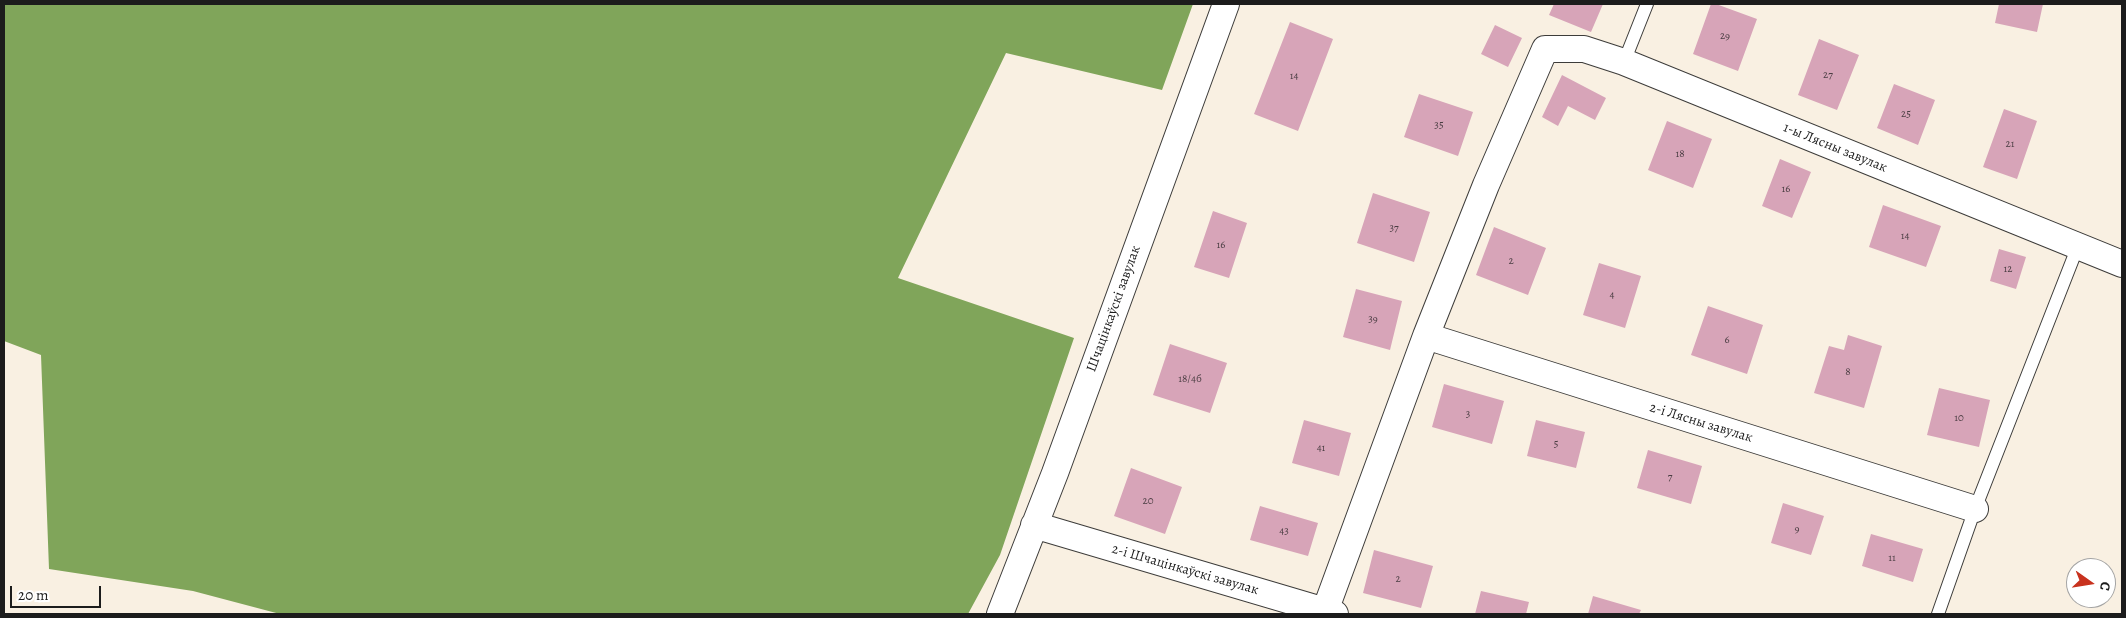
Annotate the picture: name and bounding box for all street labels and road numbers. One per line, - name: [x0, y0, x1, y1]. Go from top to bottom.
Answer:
- street label: 1-ы Лясны завулак: [1781, 120, 1889, 176]
- street label: Шчацінкаўскі завулак: [1083, 243, 1145, 375]
- street label: 2-і Лясны завулак: [1647, 399, 1755, 447]
- street label: 2-і Шчацінкаўскі завулак: [1110, 541, 1260, 599]

